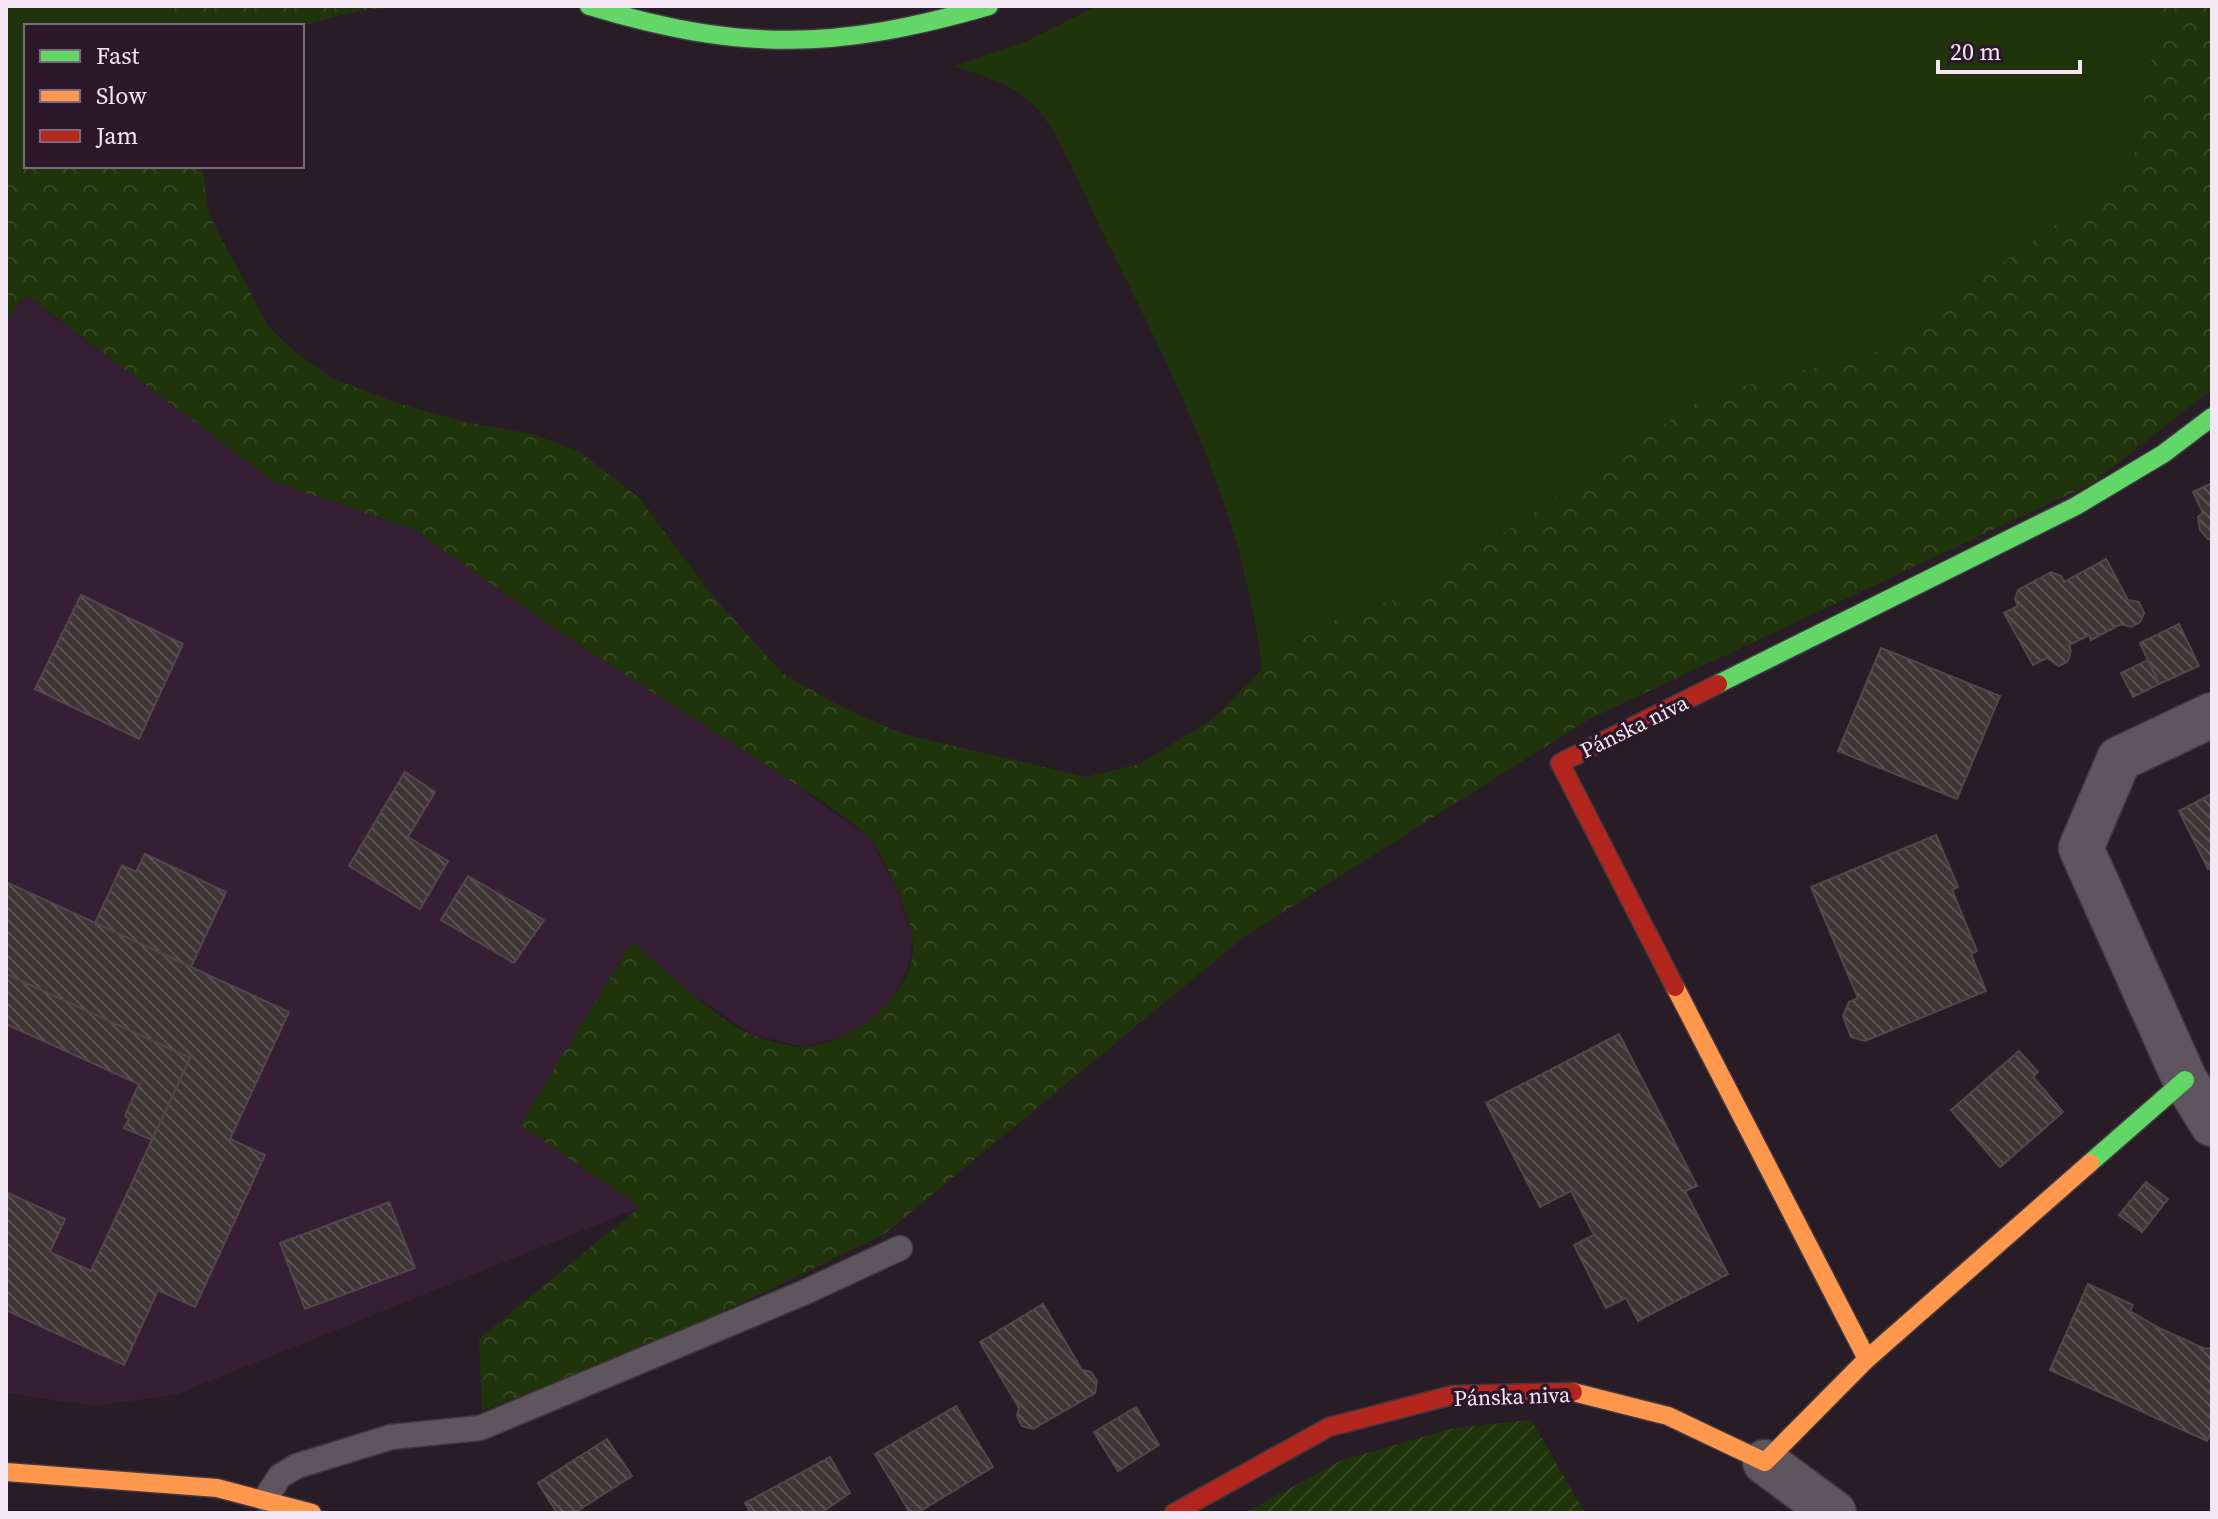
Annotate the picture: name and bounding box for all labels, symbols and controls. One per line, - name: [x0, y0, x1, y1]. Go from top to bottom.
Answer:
- legend: [24, 24, 304, 168]
- scale bar: [1938, 24, 2080, 74]
- text: 20 m: [1950, 35, 2001, 68]
- text: Fast: [96, 39, 140, 72]
- text: Slow: [96, 79, 147, 112]
- text: Jam: [95, 119, 138, 152]
- street label: Pánska niva: [1575, 687, 1694, 765]
- street label: Pánska niva: [1453, 1379, 1572, 1413]

